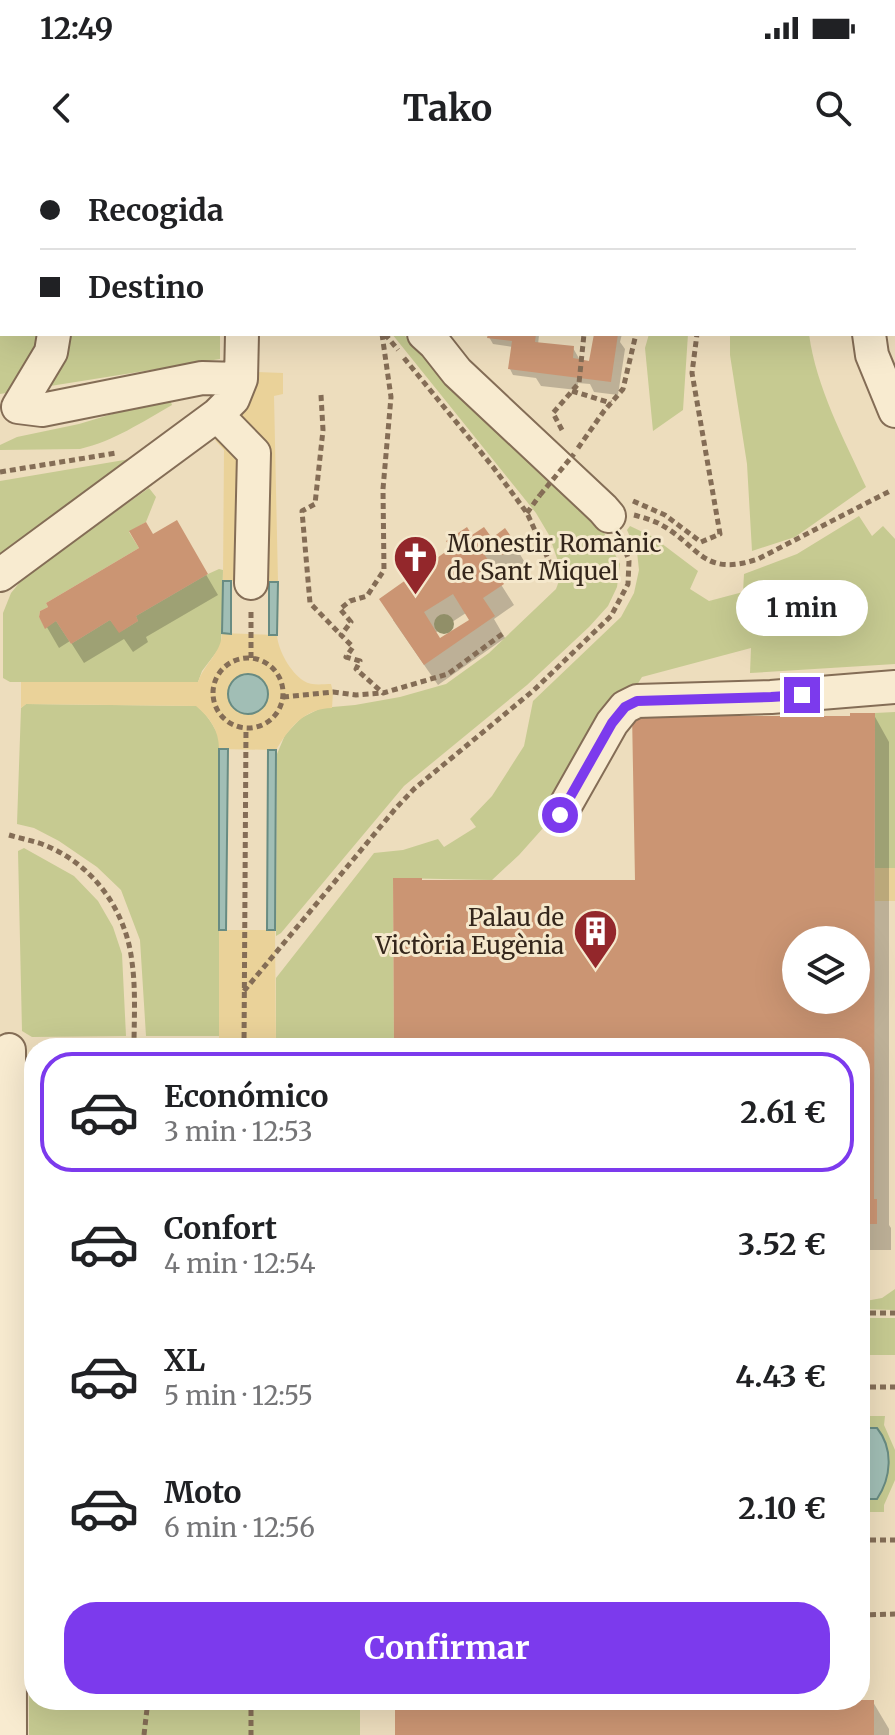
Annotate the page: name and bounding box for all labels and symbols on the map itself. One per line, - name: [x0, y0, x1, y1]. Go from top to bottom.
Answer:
- place label: Monestir Romànic de Sant Miquel: [447, 528, 662, 587]
- church icon: Monestir Romànic de Sant Miquel: [392, 533, 440, 596]
- callout: 1 min: [736, 579, 868, 635]
- route end: [784, 677, 820, 713]
- route start: [542, 797, 578, 833]
- place label: Palau de Victòria Eugènia: [374, 902, 564, 961]
- building icon: Palau de Victòria Eugènia: [571, 907, 619, 970]

